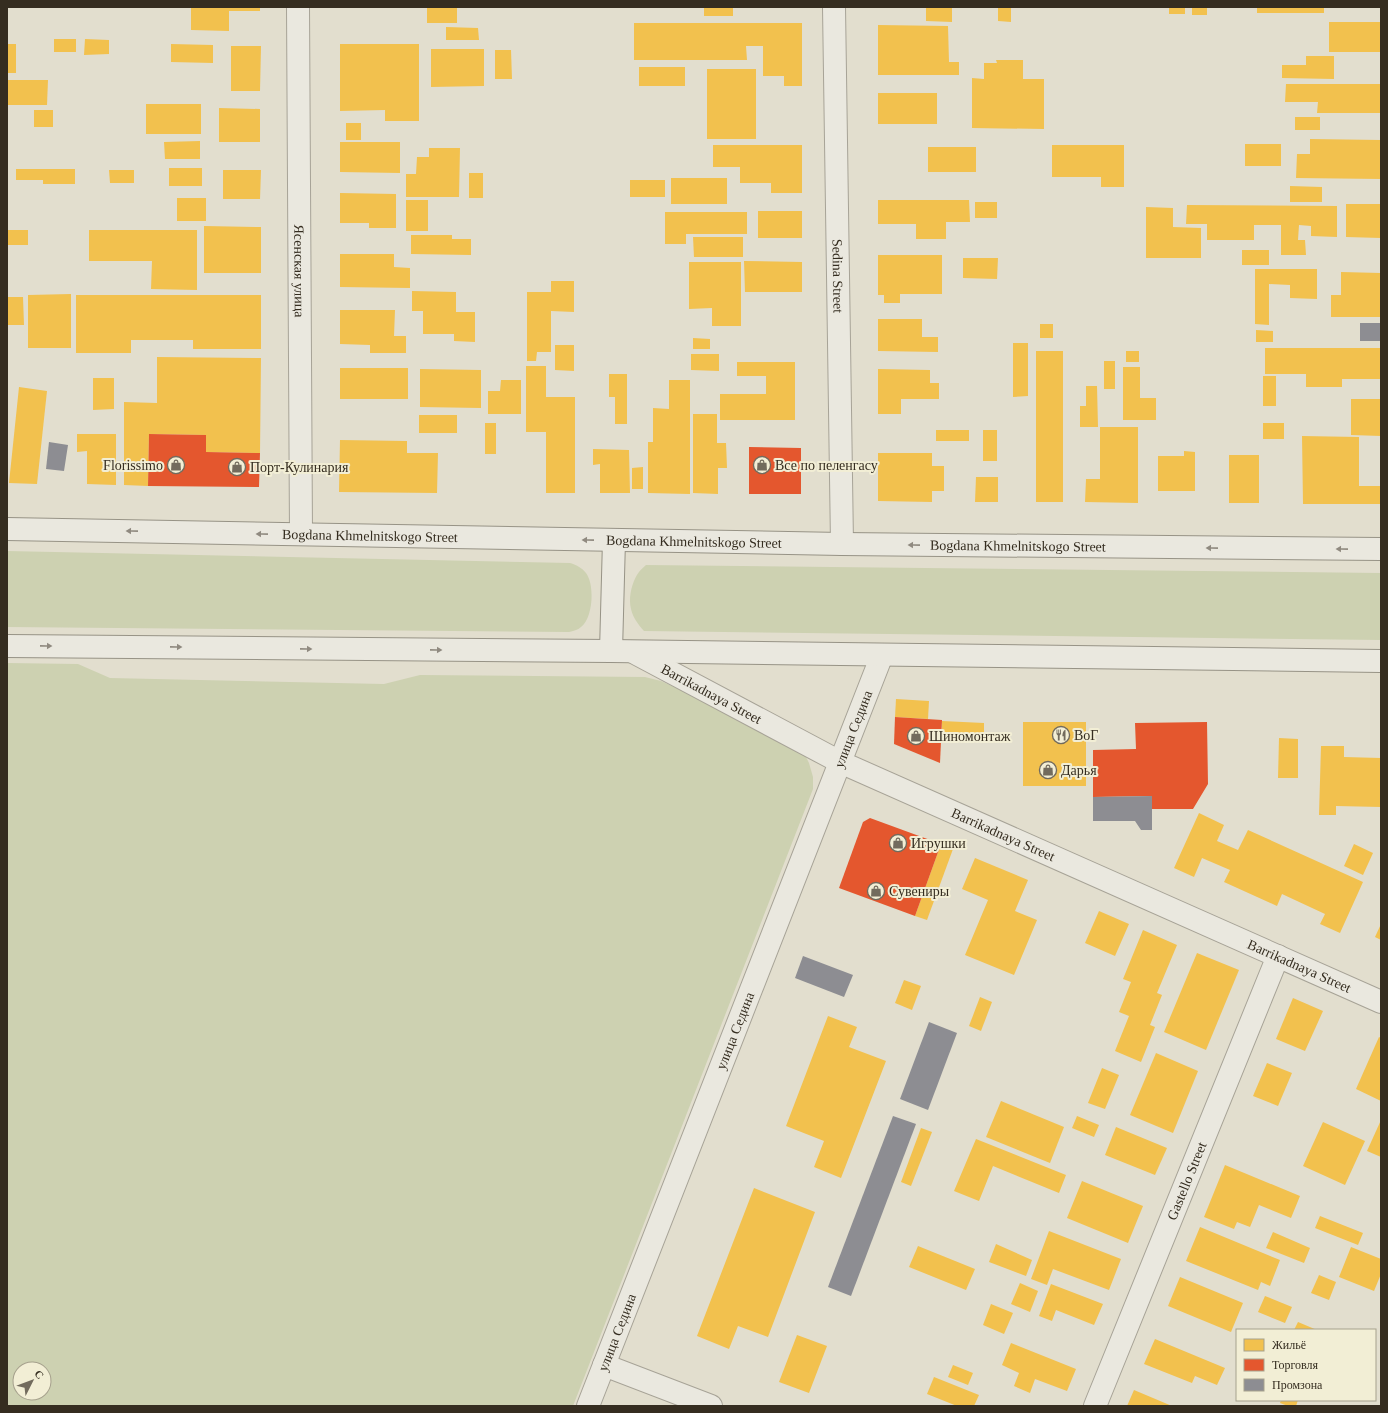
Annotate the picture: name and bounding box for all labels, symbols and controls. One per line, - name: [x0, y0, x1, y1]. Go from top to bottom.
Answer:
- street label: Ясенская улица: [292, 224, 307, 318]
- street label: Sedina Street: [830, 239, 846, 313]
- shop icon: Florissimo: [166, 455, 186, 475]
- shop icon: Все по пеленгасу: [752, 455, 772, 475]
- shop icon: Порт-Кулинария: [227, 457, 247, 477]
- place label: Florissimo: [103, 458, 163, 473]
- place label: Все по пеленгасу: [775, 458, 878, 473]
- place label: Порт-Кулинария: [250, 460, 349, 475]
- street label: Bogdana Khmelnitskogo Street: [282, 526, 458, 545]
- one-way arrow: [126, 528, 138, 535]
- one-way arrow: [255, 531, 268, 537]
- street label: Bogdana Khmelnitskogo Street: [606, 532, 782, 550]
- one-way arrow: [581, 537, 594, 543]
- street label: Bogdana Khmelnitskogo Street: [930, 537, 1106, 554]
- one-way arrow: [907, 542, 920, 548]
- one-way arrow: [1205, 545, 1218, 551]
- one-way arrow: [1335, 546, 1348, 552]
- one-way arrow: [40, 643, 53, 649]
- one-way arrow: [170, 644, 182, 651]
- one-way arrow: [300, 646, 313, 652]
- one-way arrow: [430, 647, 443, 653]
- street label: Barrikadnaya Street: [659, 661, 765, 727]
- street label: улица Седина: [831, 687, 875, 770]
- restaurant icon: ВоГ: [1051, 725, 1071, 745]
- shop icon: Шиномонтаж: [906, 726, 926, 746]
- place label: ВоГ: [1074, 728, 1098, 743]
- place label: Шиномонтаж: [929, 729, 1011, 744]
- shop icon: Дарья: [1038, 760, 1058, 780]
- place label: Дарья: [1061, 763, 1097, 778]
- street label: Barrikadnaya Street: [949, 805, 1057, 864]
- shop icon: Игрушки: [888, 833, 908, 853]
- place label: Игрушки: [911, 836, 966, 851]
- shop icon: Сувениры: [866, 881, 886, 901]
- place label: Сувениры: [889, 884, 950, 899]
- street label: Barrikadnaya Street: [1245, 936, 1354, 995]
- street label: улица Седина: [713, 989, 757, 1072]
- street label: Gastello Street: [1164, 1140, 1209, 1222]
- street label: улица Седина: [595, 1291, 639, 1373]
- legend: [1236, 1329, 1376, 1401]
- text: Жильё: [1272, 1338, 1306, 1352]
- text: Торговля: [1272, 1358, 1319, 1372]
- north arrow: [12, 1361, 52, 1401]
- text: С: [32, 1367, 47, 1381]
- text: Промзона: [1272, 1378, 1323, 1392]

